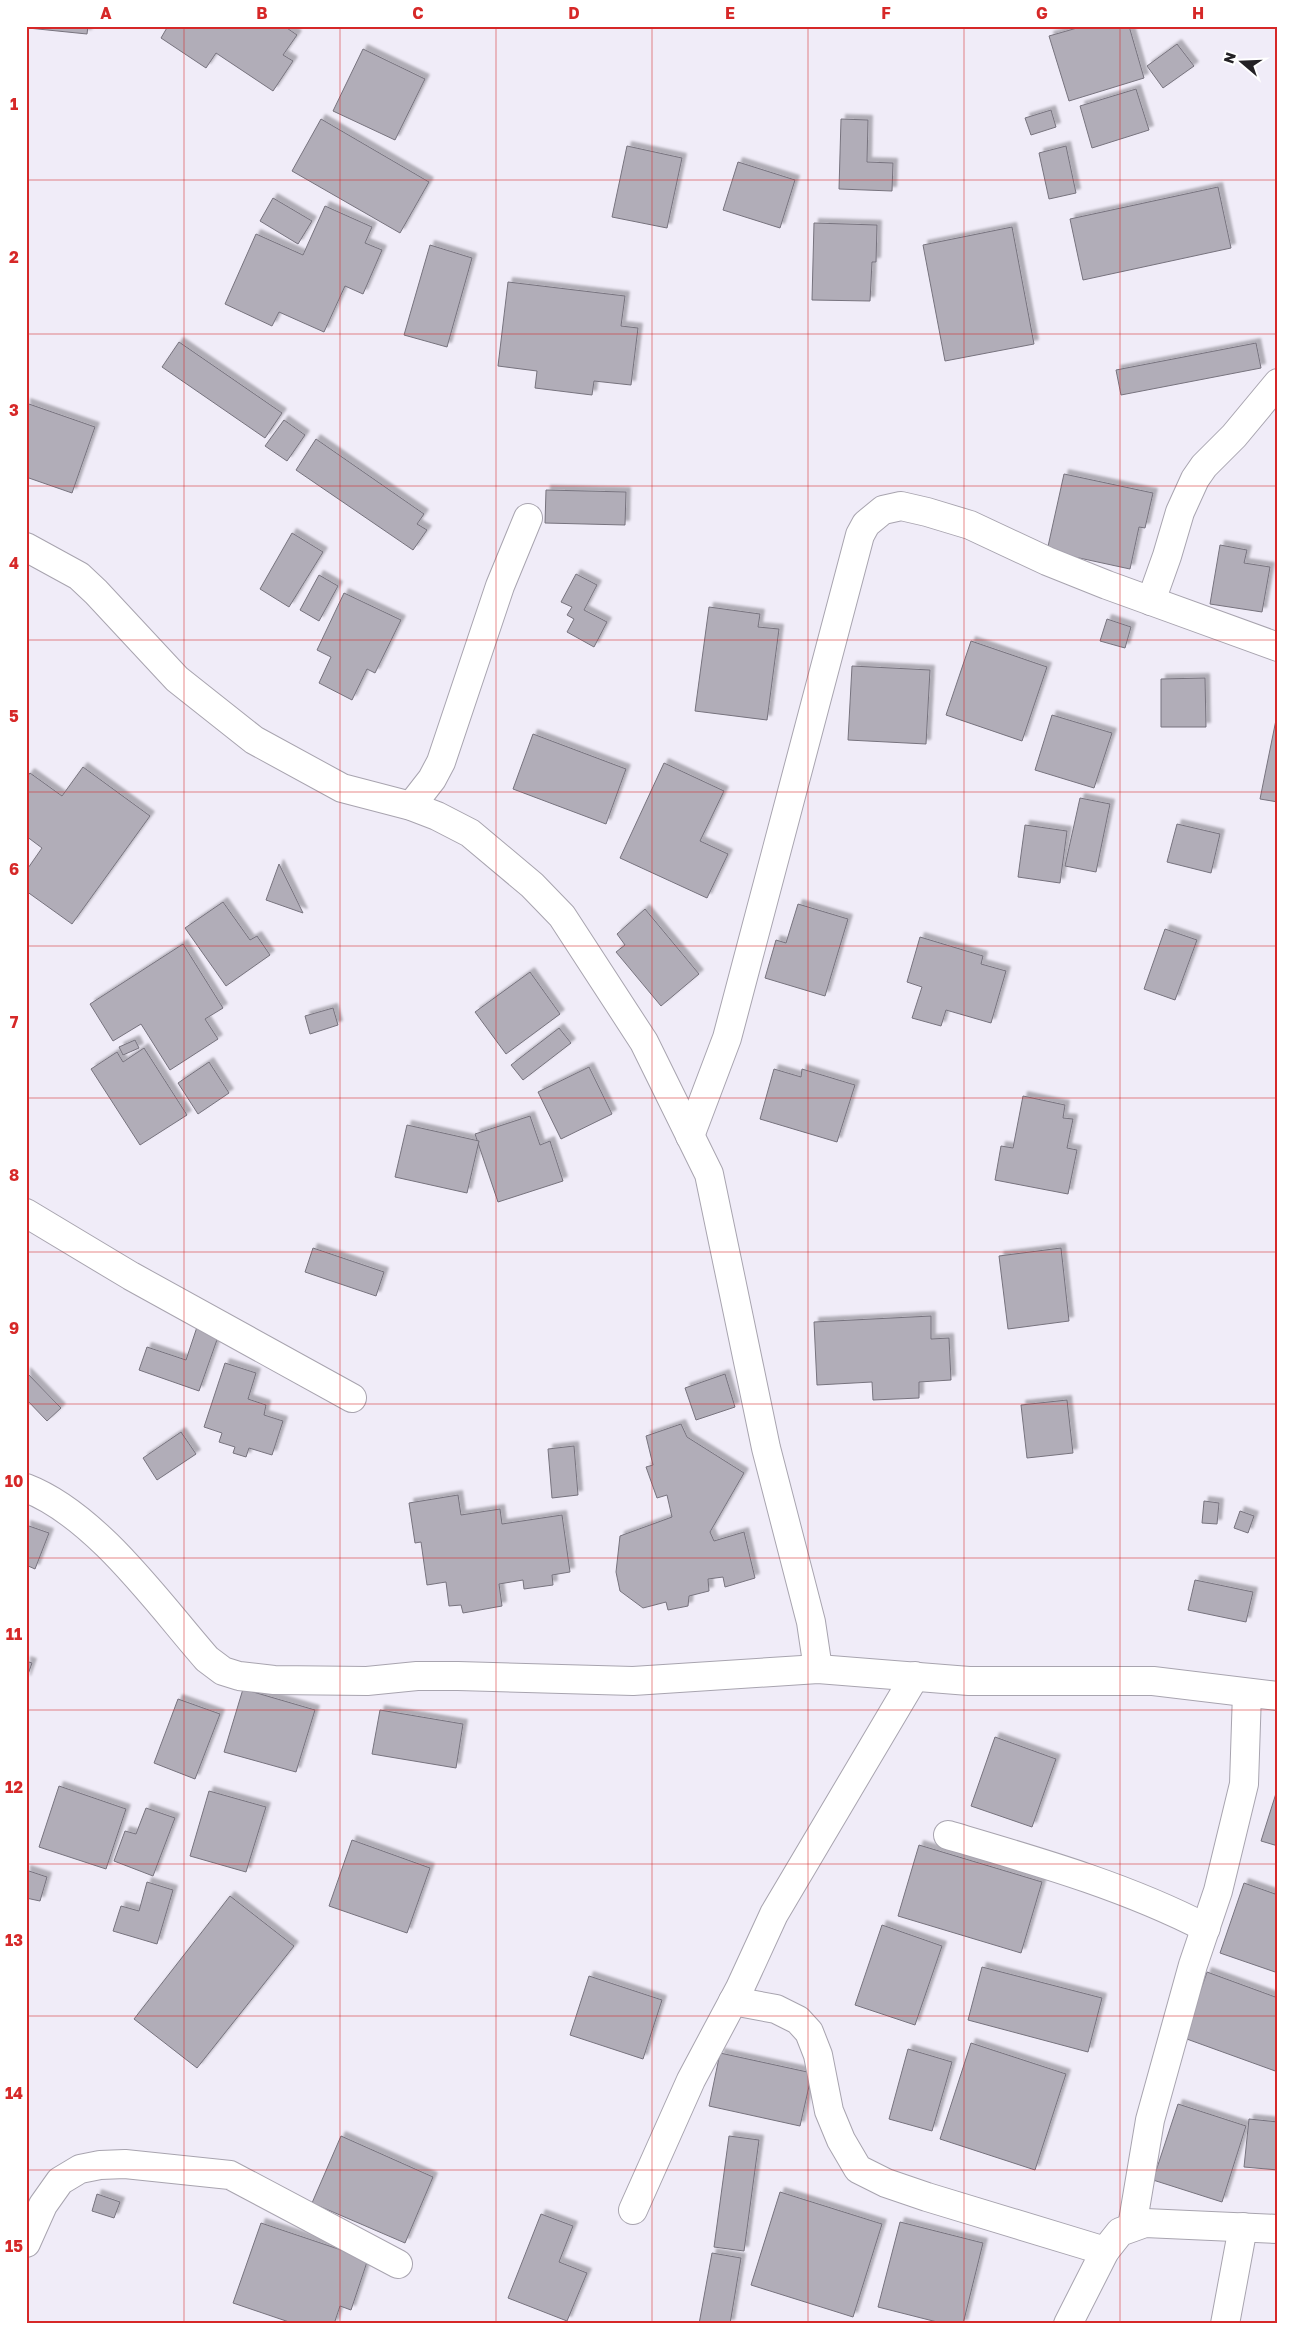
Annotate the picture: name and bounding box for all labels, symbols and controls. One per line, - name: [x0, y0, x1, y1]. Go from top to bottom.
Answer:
- text: A: [100, 3, 112, 23]
- text: B: [256, 3, 268, 23]
- text: C: [412, 3, 424, 23]
- text: D: [568, 3, 580, 23]
- text: E: [725, 3, 735, 23]
- text: F: [881, 3, 891, 23]
- text: G: [1036, 3, 1048, 23]
- text: H: [1192, 3, 1204, 23]
- north arrow: [1216, 38, 1266, 88]
- text: N: [1219, 50, 1239, 65]
- text: 1: [10, 94, 18, 114]
- text: 2: [9, 247, 19, 267]
- text: 3: [9, 400, 19, 420]
- text: 4: [9, 553, 19, 573]
- text: 5: [9, 706, 19, 726]
- text: 6: [9, 859, 19, 879]
- text: 7: [10, 1012, 19, 1032]
- text: 8: [9, 1165, 19, 1185]
- text: 9: [9, 1318, 19, 1338]
- text: 10: [5, 1471, 23, 1491]
- text: 11: [6, 1624, 22, 1644]
- text: 12: [5, 1777, 23, 1797]
- text: 13: [5, 1930, 23, 1950]
- text: 14: [5, 2083, 23, 2103]
- text: 15: [5, 2236, 23, 2256]

